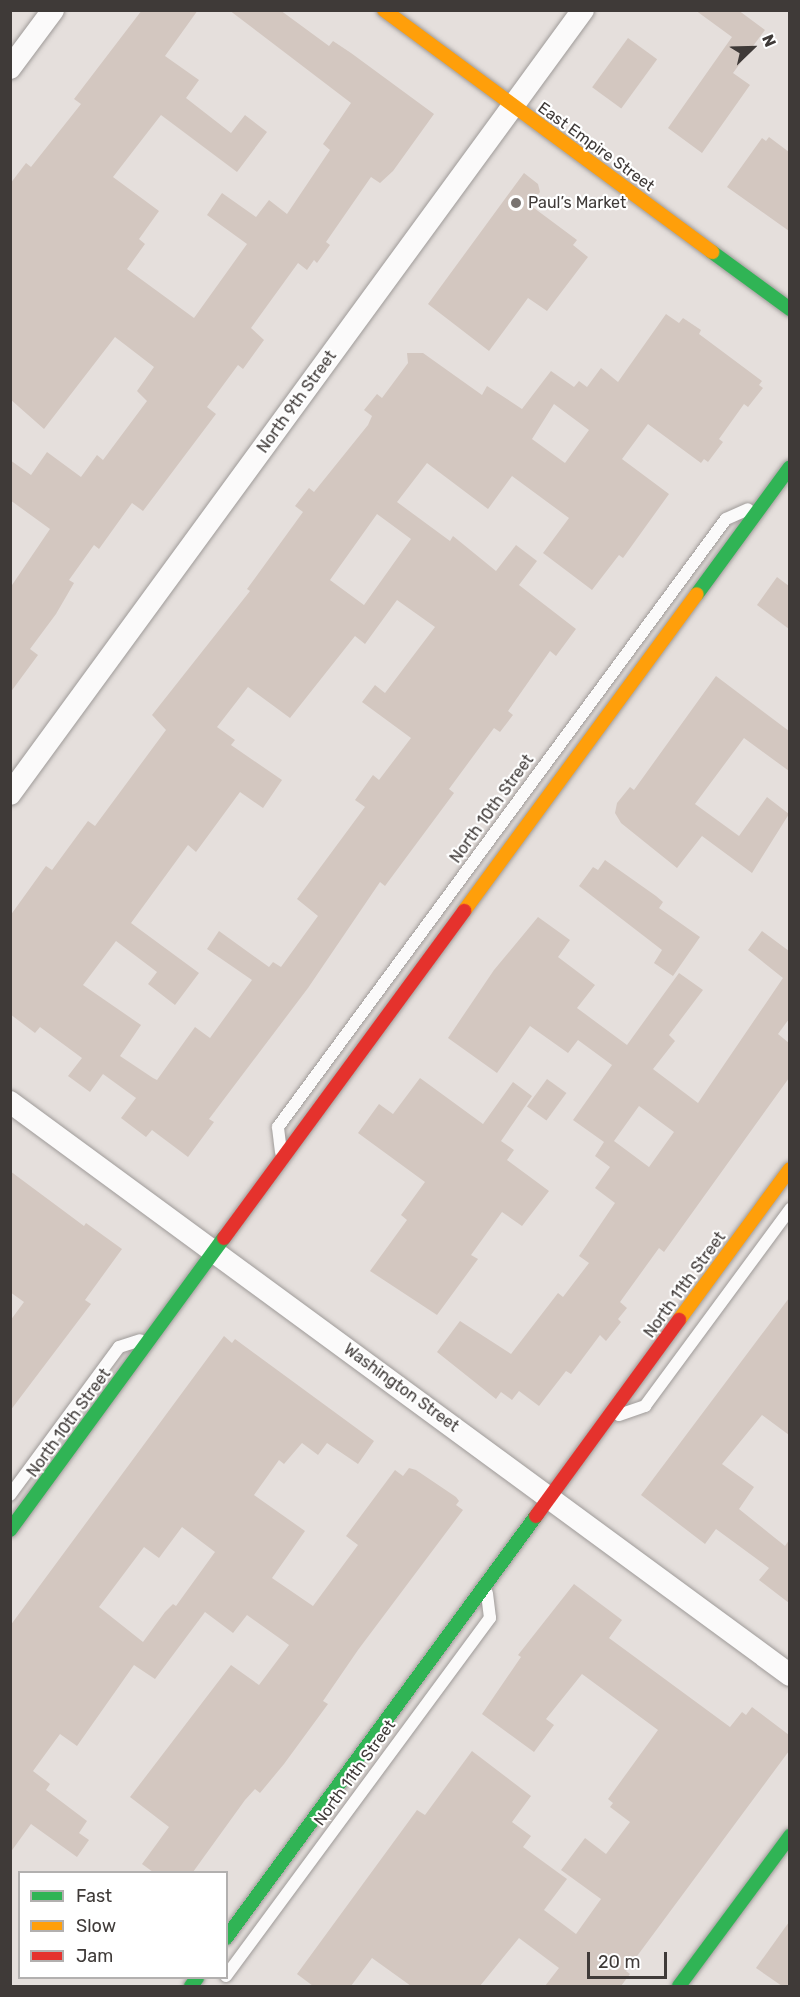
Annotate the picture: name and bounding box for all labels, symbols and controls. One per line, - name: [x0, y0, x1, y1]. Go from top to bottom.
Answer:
- north arrow: [722, 18, 782, 78]
- text: N: [758, 32, 780, 50]
- street label: East Empire Street: [534, 98, 658, 196]
- place label: Paul’s Market: [528, 193, 626, 213]
- marker: Paul’s Market: [509, 196, 523, 210]
- street label: North 9th Street: [253, 347, 341, 457]
- street label: North 10th Street: [446, 751, 538, 867]
- street label: North 11th Street: [640, 1228, 730, 1342]
- street label: Washington Street: [340, 1340, 462, 1436]
- street label: North 10th Street: [23, 1365, 115, 1481]
- street label: North 11th Street: [310, 1716, 400, 1830]
- legend: [18, 1871, 228, 1979]
- text: Fast: [76, 1885, 112, 1907]
- text: Slow: [76, 1915, 116, 1937]
- scale bar: [590, 1940, 670, 1978]
- text: Jam: [76, 1945, 113, 1967]
- text: 20 m: [598, 1951, 640, 1973]

